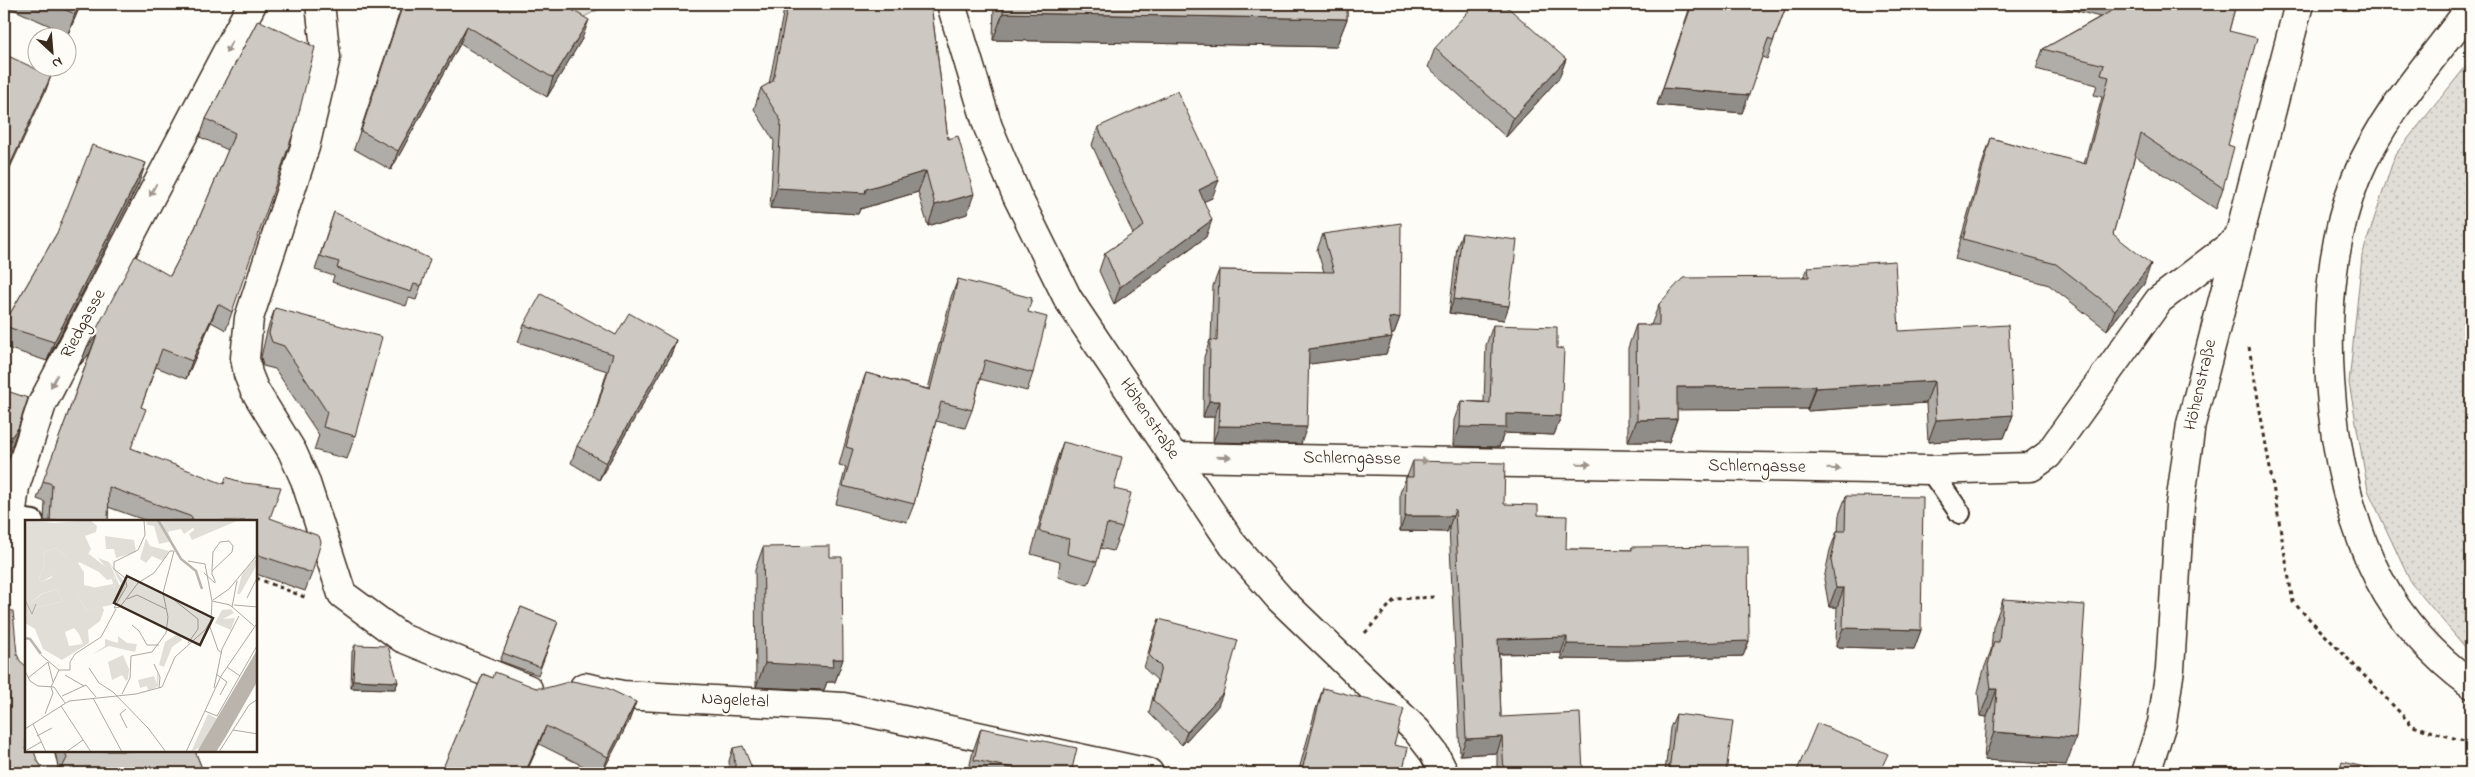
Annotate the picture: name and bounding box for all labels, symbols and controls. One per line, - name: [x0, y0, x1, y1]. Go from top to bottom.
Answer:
- north arrow: [28, 28, 78, 78]
- one-way arrow: [225, 40, 233, 54]
- text: N: [48, 51, 66, 74]
- one-way arrow: [149, 183, 157, 198]
- street label: Riedgasse: [55, 284, 115, 364]
- street label: Höhenstraße: [2178, 336, 2224, 433]
- street label: Höhenstraße: [1112, 373, 1186, 465]
- one-way arrow: [50, 374, 58, 388]
- street label: Schlerngasse: [1303, 445, 1402, 474]
- street label: Schlerngasse: [1708, 453, 1807, 482]
- one-way arrow: [1216, 454, 1232, 462]
- one-way arrow: [1413, 457, 1429, 465]
- one-way arrow: [1576, 460, 1592, 468]
- one-way arrow: [1826, 465, 1842, 473]
- inset map: [25, 520, 258, 752]
- street label: Nageletal: [700, 686, 770, 717]

